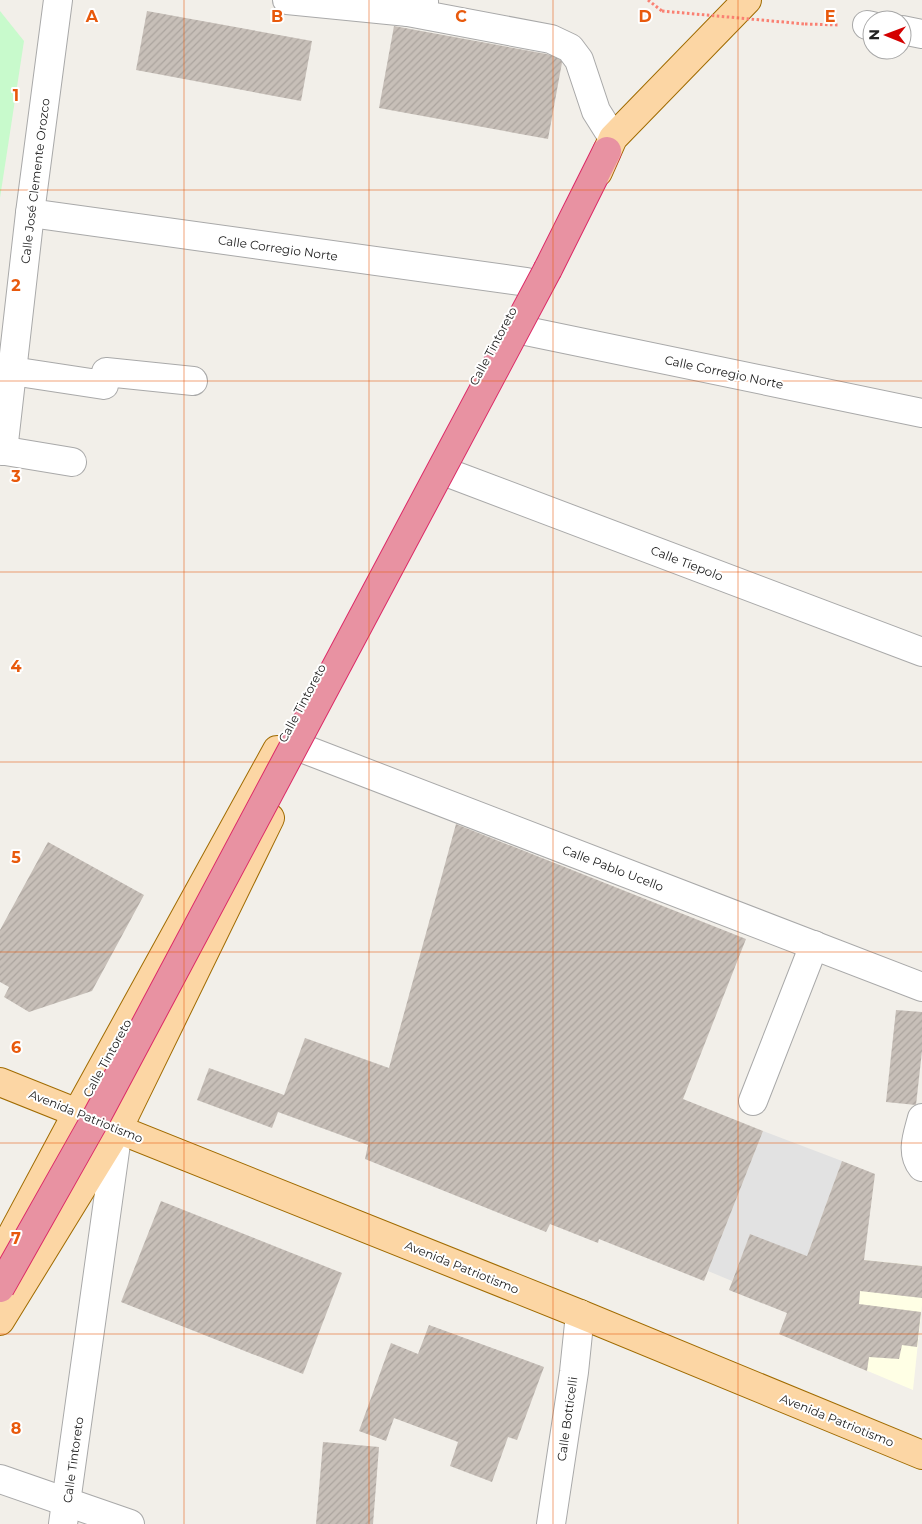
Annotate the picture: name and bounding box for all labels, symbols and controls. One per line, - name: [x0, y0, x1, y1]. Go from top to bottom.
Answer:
- text: A: [85, 7, 99, 26]
- text: B: [271, 7, 283, 26]
- text: C: [455, 7, 467, 26]
- text: D: [638, 7, 652, 26]
- text: E: [825, 7, 835, 26]
- north arrow: [862, 10, 912, 60]
- text: N: [865, 29, 883, 41]
- text: 1: [13, 86, 19, 105]
- street label: Calle José Clemente Orozco: [17, 97, 53, 265]
- street label: Calle Corregio Norte: [217, 232, 339, 264]
- text: 2: [11, 276, 21, 295]
- street label: Calle Tintoreto: [466, 304, 520, 388]
- street label: Calle Corregio Norte: [663, 352, 785, 392]
- text: 3: [10, 467, 21, 486]
- street label: Calle Tiepolo: [649, 542, 725, 584]
- text: 4: [10, 657, 22, 676]
- street label: Calle Tintoreto: [275, 661, 329, 745]
- street label: Calle Pablo Ucello: [560, 842, 666, 894]
- text: 5: [11, 848, 21, 867]
- street label: Calle Tintoreto: [79, 1016, 135, 1100]
- text: 6: [11, 1038, 21, 1057]
- street label: Avenida Patriotismo: [27, 1086, 145, 1146]
- text: 7: [11, 1229, 21, 1248]
- street label: Avenida Patriotismo: [403, 1237, 521, 1297]
- street label: Calle Botticelli: [554, 1376, 580, 1462]
- street label: Avenida Patriotismo: [778, 1390, 896, 1450]
- street label: Calle Tintoreto: [60, 1416, 86, 1504]
- text: 8: [11, 1419, 21, 1438]

